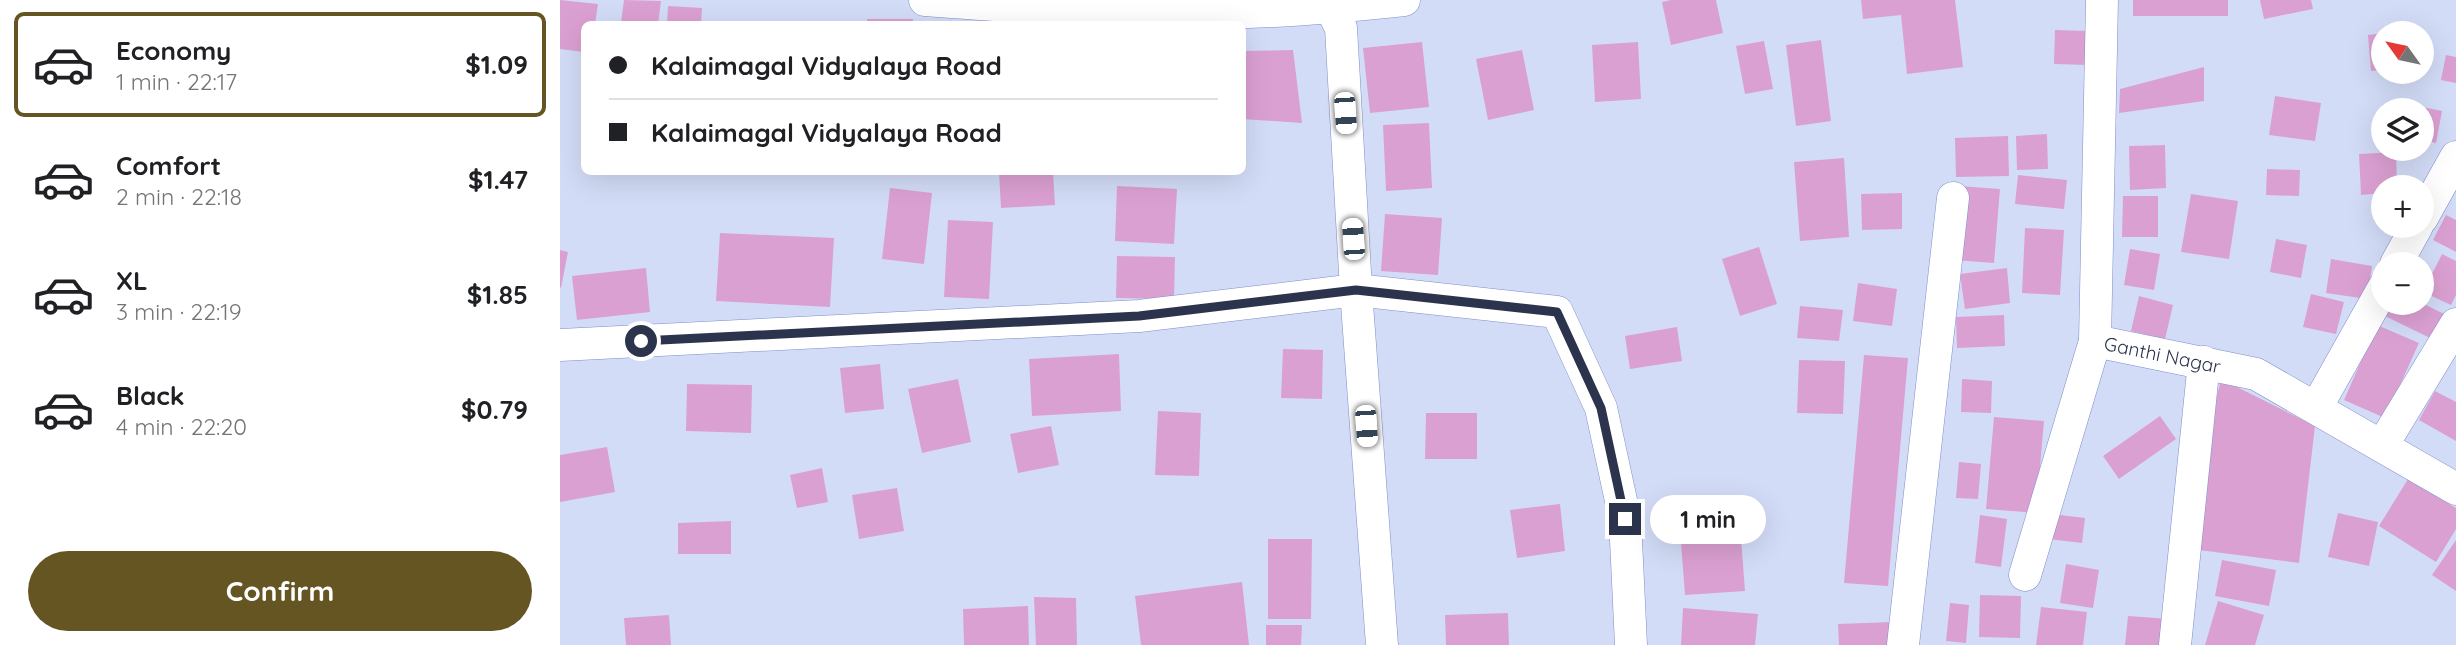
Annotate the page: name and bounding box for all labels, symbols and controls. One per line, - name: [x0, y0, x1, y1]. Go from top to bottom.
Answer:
- north arrow: [2371, 21, 2434, 84]
- map controls: [2371, 21, 2434, 315]
- icon: car: [32, 33, 95, 96]
- text: Economy: [116, 34, 231, 67]
- text: $1.09: [465, 48, 528, 81]
- text: Kalaimagal Vidyalaya Road: [651, 49, 1002, 82]
- text: 1 min · 22:17: [116, 67, 237, 96]
- car: [1334, 91, 1357, 135]
- button: layers: [2371, 98, 2434, 161]
- text: Kalaimagal Vidyalaya Road: [651, 116, 1002, 149]
- icon: car: [32, 148, 95, 211]
- text: Comfort: [116, 149, 221, 182]
- text: $1.47: [468, 163, 528, 196]
- button: +: [2371, 175, 2434, 238]
- text: 2 min · 22:18: [116, 182, 242, 211]
- car: [1342, 217, 1365, 261]
- button: −: [2371, 252, 2434, 315]
- icon: car: [32, 263, 95, 326]
- text: XL: [116, 264, 148, 297]
- text: $1.85: [467, 278, 528, 311]
- text: 3 min · 22:19: [116, 297, 242, 326]
- route start: [625, 325, 657, 357]
- street label: Ganthi Nagar: [2102, 331, 2224, 379]
- icon: car: [32, 378, 95, 441]
- text: Black: [116, 379, 185, 412]
- text: $0.79: [461, 393, 528, 426]
- car: [1355, 404, 1378, 448]
- text: 4 min · 22:20: [116, 412, 247, 441]
- callout: 1 min: [1650, 494, 1765, 544]
- route end: [1609, 503, 1641, 535]
- text: 1 min: [1680, 505, 1736, 534]
- button: Confirm: [28, 551, 532, 631]

